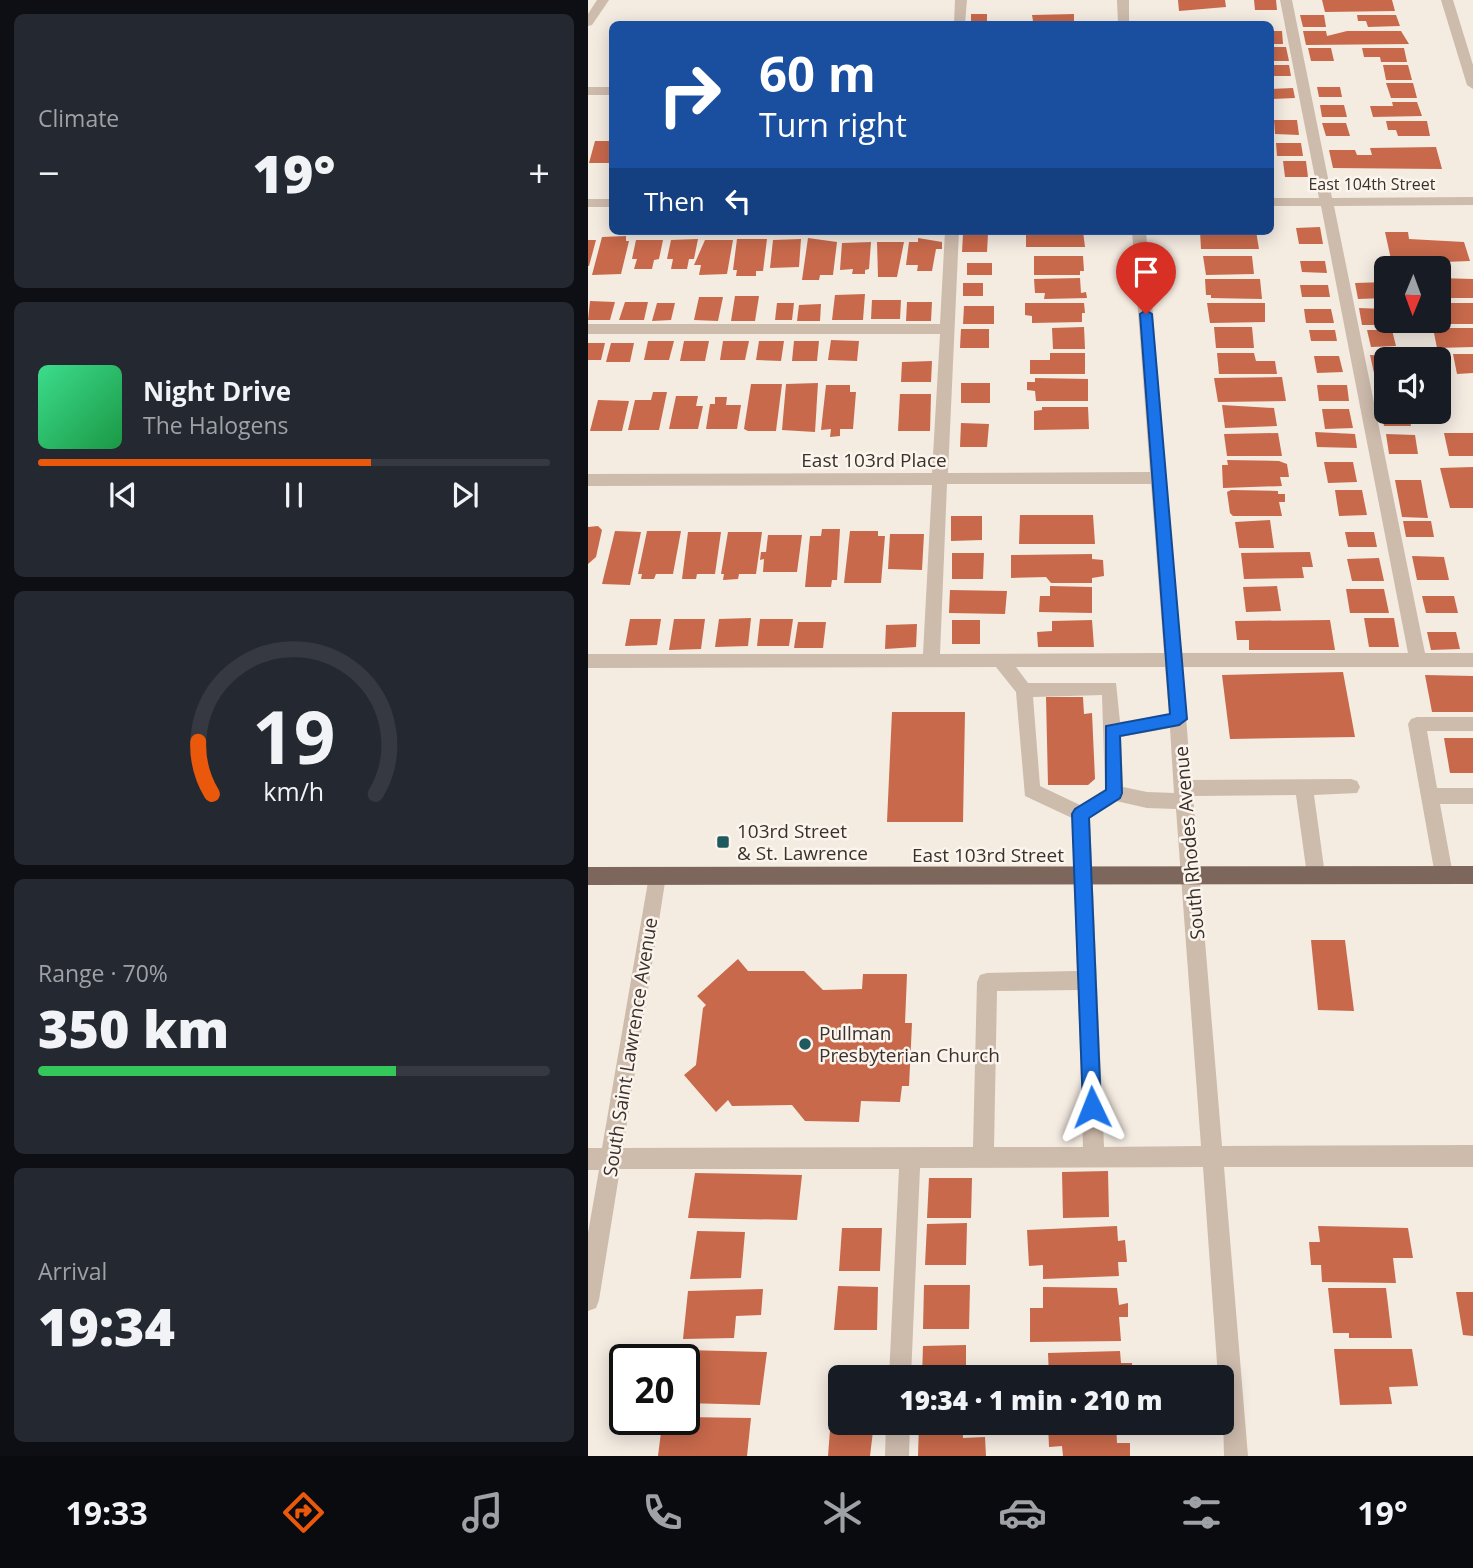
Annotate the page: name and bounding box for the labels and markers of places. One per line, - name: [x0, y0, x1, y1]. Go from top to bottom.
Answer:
- pin: [1116, 242, 1176, 314]
- place label: 103rd Street & St. Lawrence: [737, 818, 868, 866]
- marker: 103rd Street & St. Lawrence: [715, 834, 731, 850]
- place label: Pullman Presbyterian Church: [819, 1020, 1000, 1068]
- marker: Pullman Presbyterian Church: [797, 1036, 813, 1052]

